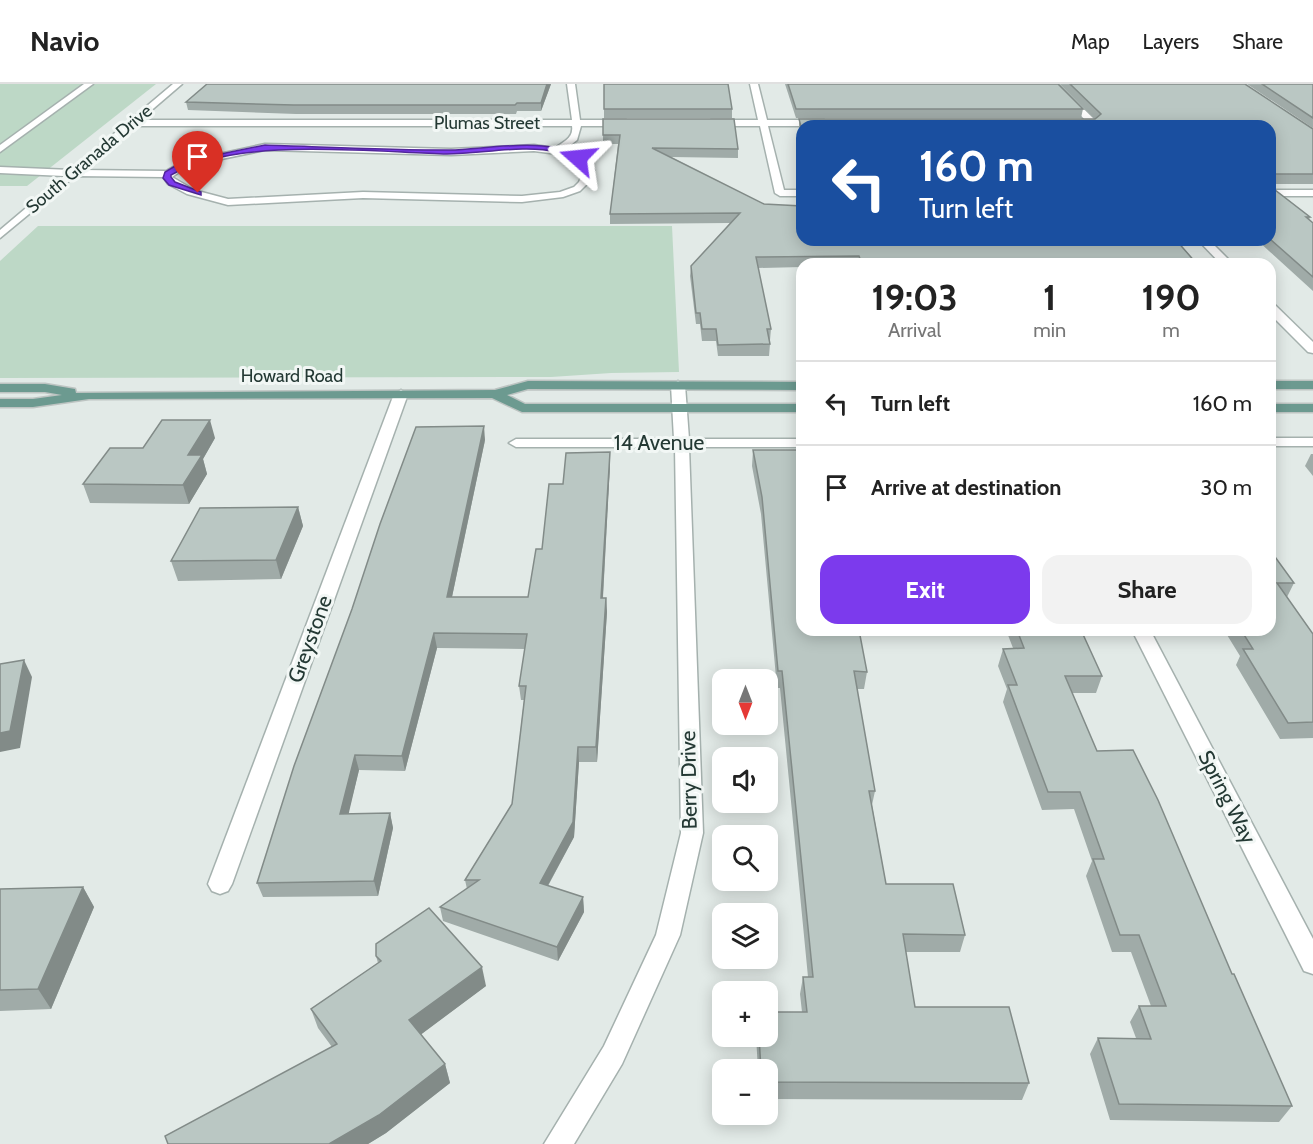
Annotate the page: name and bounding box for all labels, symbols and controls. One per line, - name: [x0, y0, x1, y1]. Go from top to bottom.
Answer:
- text: Navio: [30, 24, 100, 58]
- text: Map: [1071, 29, 1110, 54]
- text: Layers: [1143, 29, 1199, 54]
- text: Share: [1232, 29, 1283, 54]
- street label: South Granada Drive: [22, 100, 156, 218]
- street label: Plumas Street: [434, 112, 540, 134]
- position arrow: [546, 126, 610, 190]
- pin: [172, 131, 223, 193]
- icon: arrive: [181, 140, 214, 173]
- text: 160 m: [919, 140, 1034, 192]
- icon: left: [820, 144, 898, 222]
- text: Turn left: [919, 192, 1013, 225]
- text: 19:03: [871, 275, 958, 319]
- text: 1: [1043, 275, 1056, 319]
- text: 190: [1142, 275, 1201, 319]
- text: Arrival: [888, 318, 941, 342]
- text: min: [1033, 318, 1066, 342]
- text: m: [1162, 318, 1180, 342]
- street label: Howard Road: [241, 365, 343, 387]
- icon: left: [820, 387, 853, 420]
- text: Turn left: [871, 390, 950, 417]
- text: 160 m: [1193, 390, 1252, 417]
- street label: 14 Avenue: [614, 430, 704, 455]
- icon: arrive: [820, 471, 853, 504]
- text: Arrive at destination: [871, 474, 1061, 501]
- text: 30 m: [1200, 474, 1252, 501]
- button: Exit: [820, 555, 1030, 624]
- button: Share: [1042, 555, 1252, 624]
- street label: Greystone: [282, 591, 337, 686]
- north arrow: [712, 669, 778, 735]
- map controls: [712, 669, 778, 1125]
- street label: Berry Drive: [675, 730, 702, 830]
- street label: Spring Way: [1193, 746, 1262, 848]
- button: sound: [712, 747, 778, 813]
- button: search: [712, 825, 778, 891]
- button: layers: [712, 903, 778, 969]
- button: +: [712, 981, 778, 1047]
- button: −: [712, 1059, 778, 1125]

